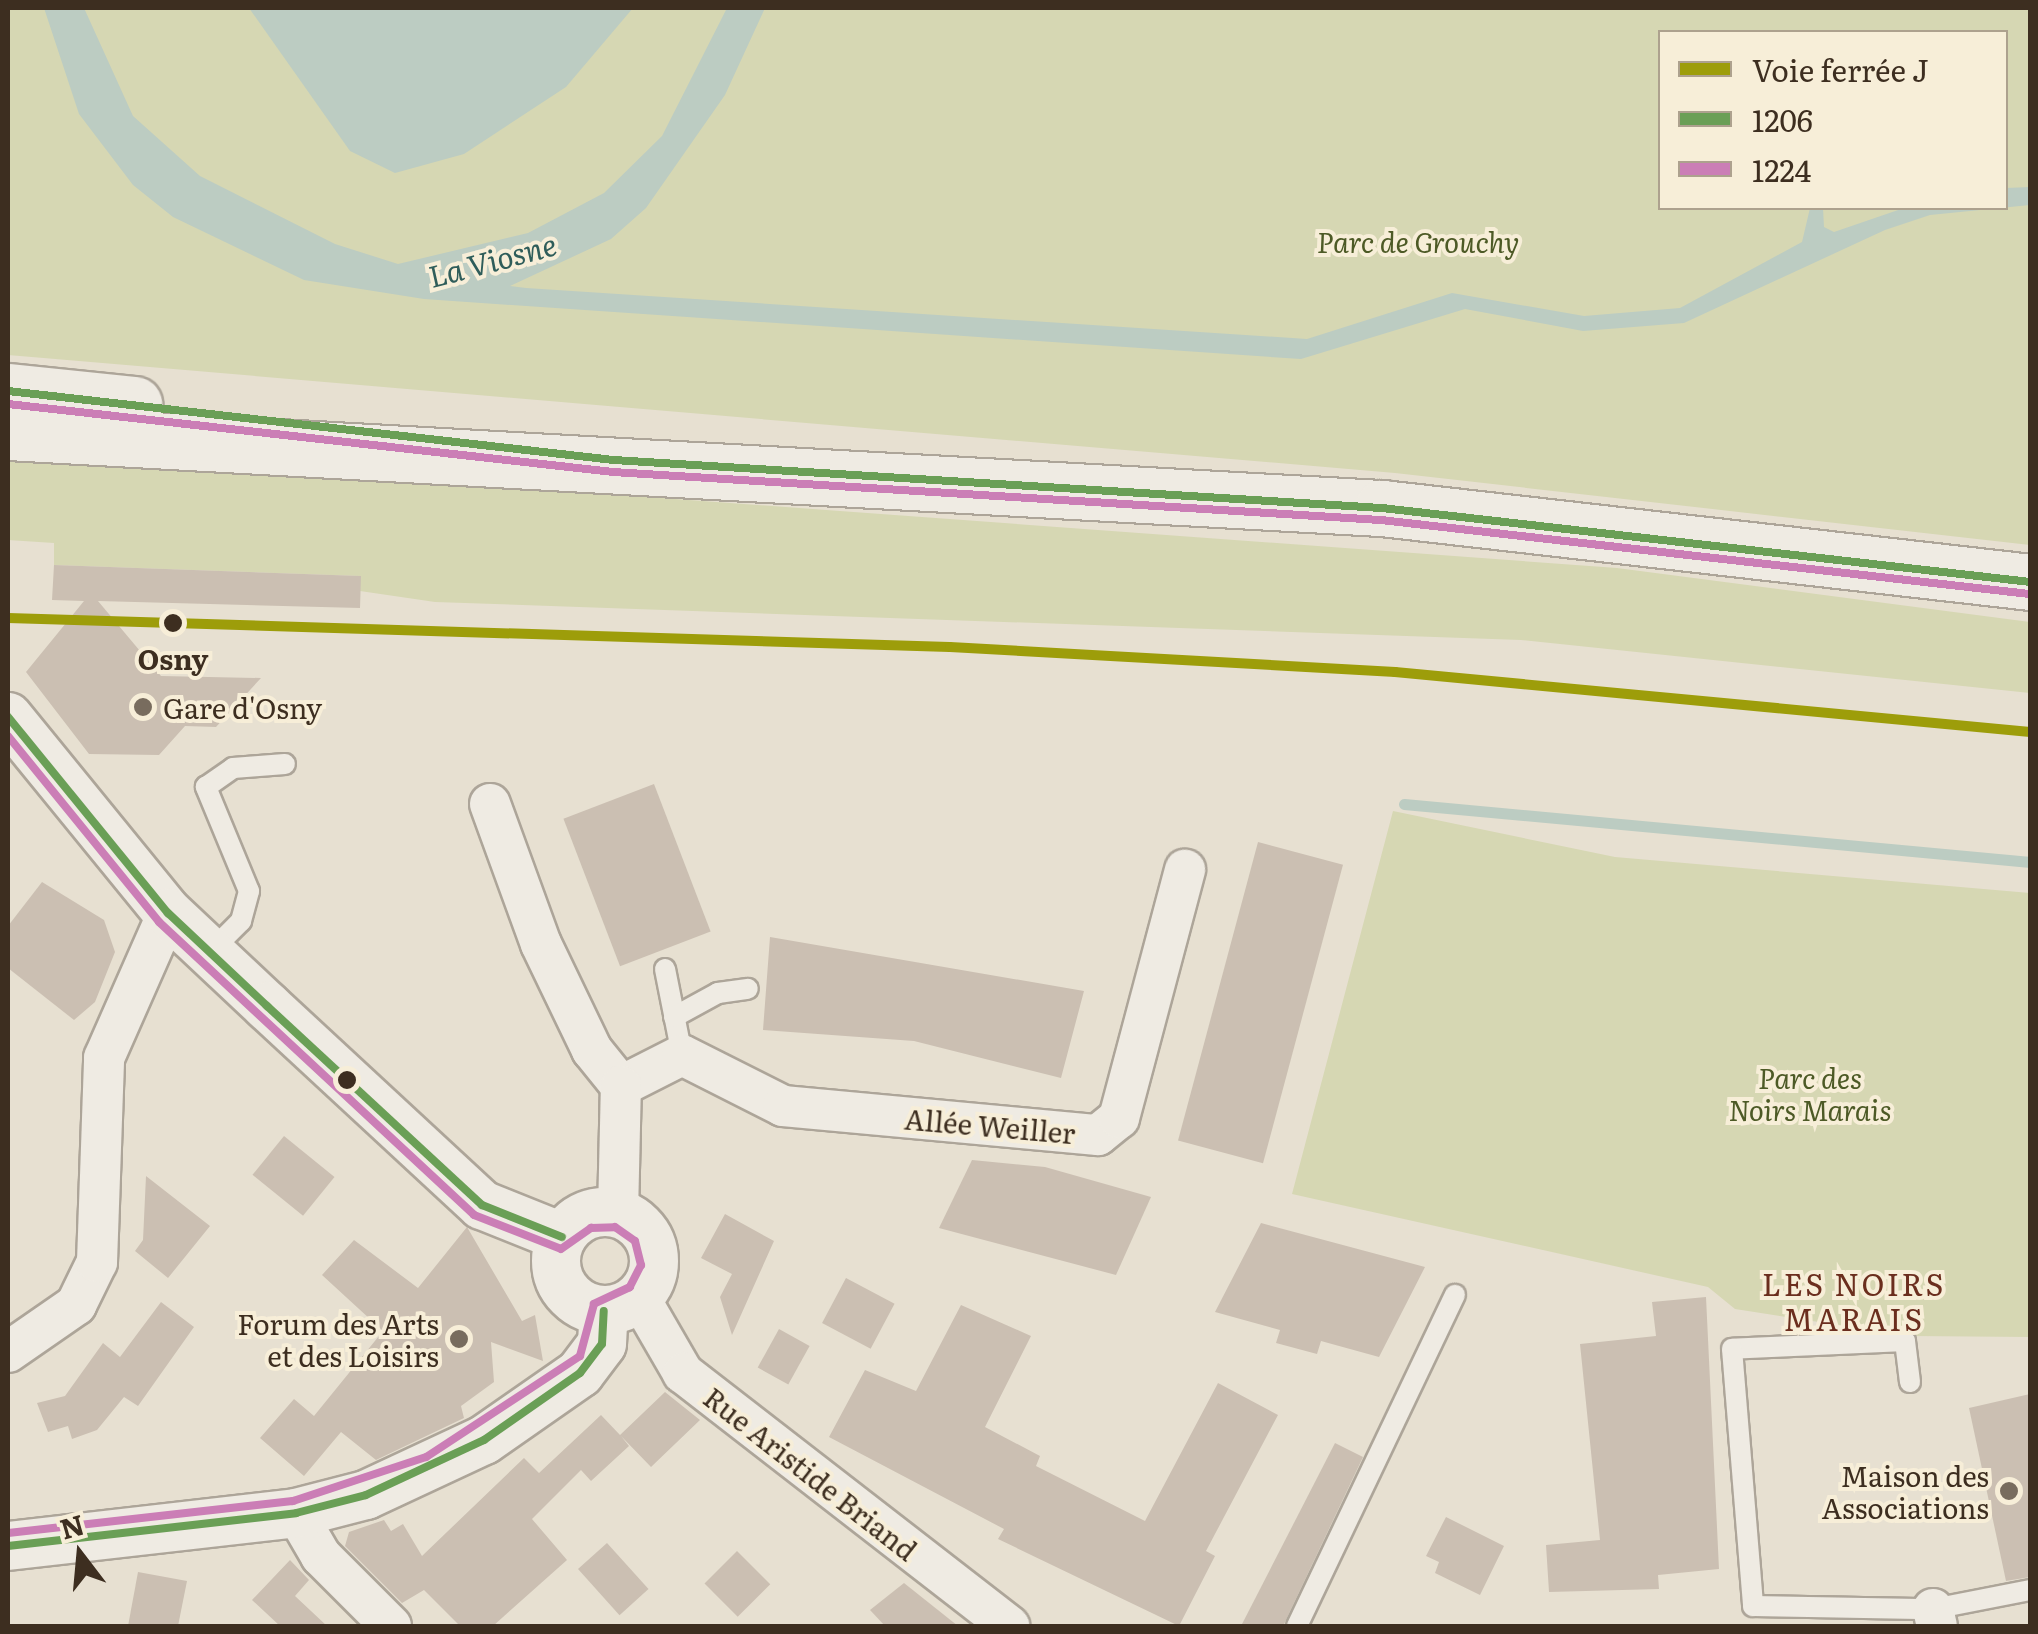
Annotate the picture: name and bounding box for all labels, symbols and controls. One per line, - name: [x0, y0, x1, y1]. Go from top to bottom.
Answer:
- legend: [1658, 30, 2008, 210]
- text: Voie ferrée J: [1752, 47, 1929, 91]
- text: 1206: [1752, 97, 1813, 141]
- text: 1224: [1752, 147, 1811, 191]
- park label: Parc de Grouchy: [1317, 224, 1519, 258]
- water label: La Viosne: [424, 225, 560, 293]
- marker: Osny: [160, 610, 186, 636]
- place label: Osny: [138, 641, 208, 675]
- place label: Gare d'Osny: [163, 690, 322, 724]
- marker: Gare d'Osny: [132, 696, 154, 718]
- park label: Parc des Noirs Marais: [1729, 1060, 1891, 1126]
- unlabelled marker: [337, 1070, 357, 1090]
- street label: Allée Weiller: [903, 1101, 1077, 1149]
- district label: LES NOIRS MARAIS: [1762, 1265, 1946, 1336]
- place label: Forum des Arts et des Loisirs: [237, 1306, 439, 1372]
- marker: Forum des Arts et des Loisirs: [448, 1328, 470, 1350]
- street label: Rue Aristide Briand: [698, 1379, 924, 1567]
- place label: Maison des Associations: [1821, 1458, 1989, 1524]
- marker: Maison des Associations: [1998, 1480, 2020, 1502]
- text: N: [55, 1502, 89, 1549]
- north arrow: [30, 1504, 130, 1604]

